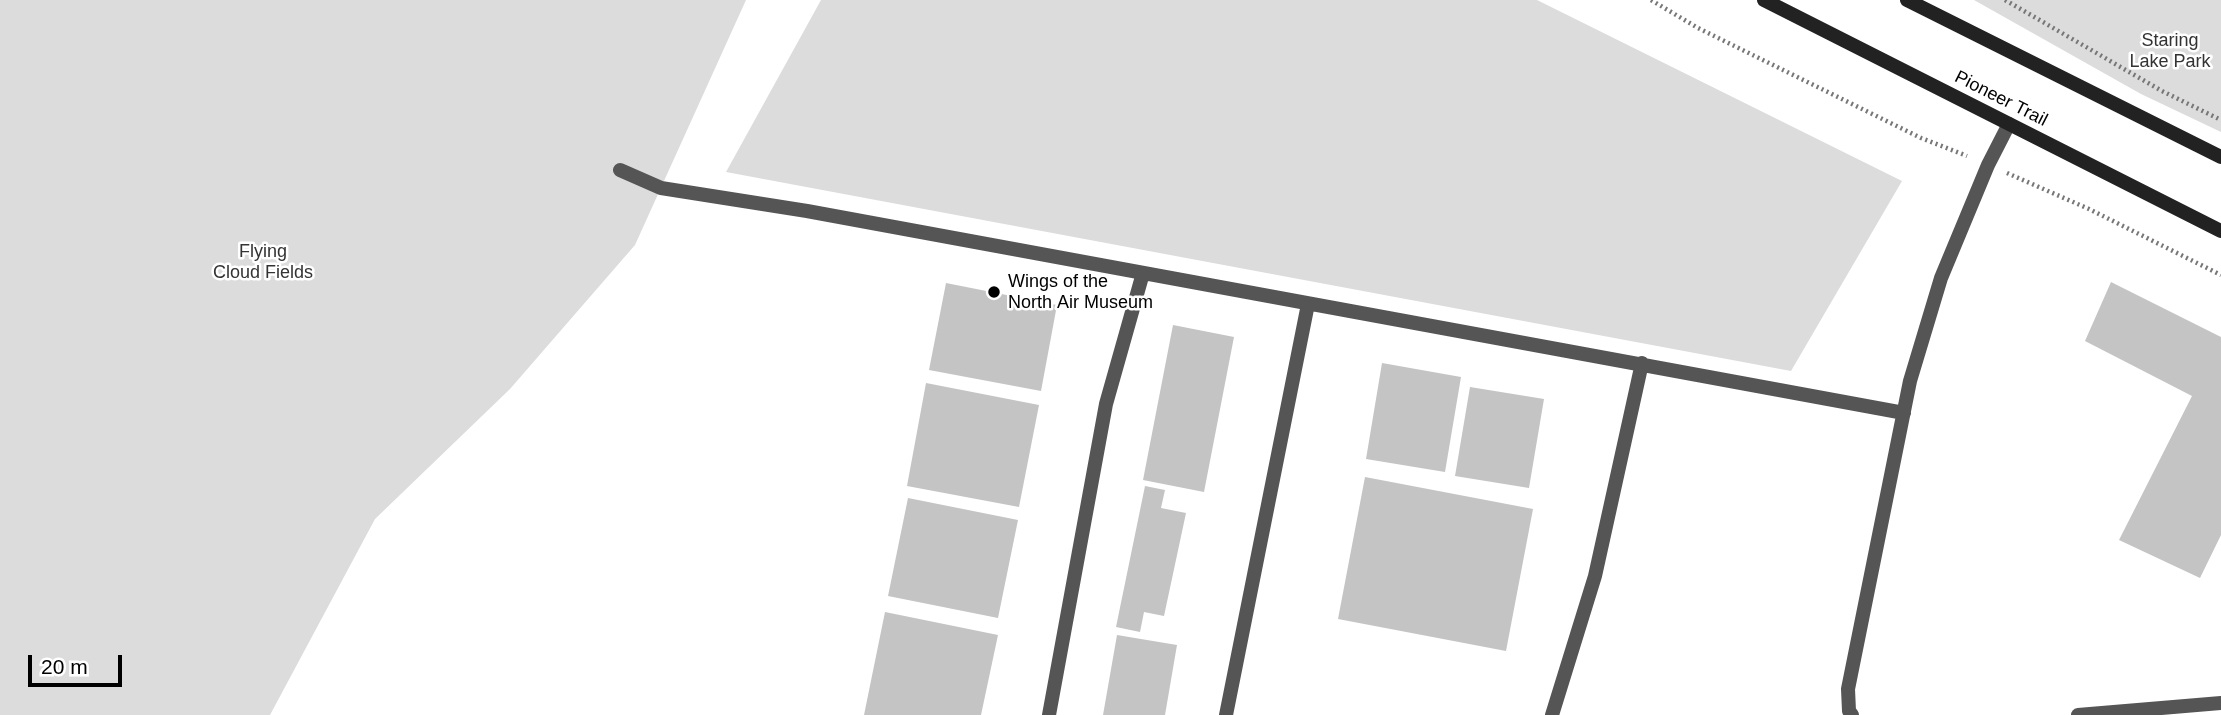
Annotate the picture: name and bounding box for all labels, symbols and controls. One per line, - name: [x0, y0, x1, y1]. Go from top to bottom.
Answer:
- park label: Staring Lake Park: [2129, 30, 2211, 72]
- street label: Pioneer Trail: [1951, 66, 2051, 132]
- park label: Flying Cloud Fields: [213, 241, 313, 284]
- place label: Wings of the North Air Museum: [1008, 271, 1153, 314]
- marker: Wings of the North Air Museum: [986, 284, 1002, 300]
- scale bar: [32, 642, 126, 686]
- text: 20 m: [41, 655, 88, 678]

